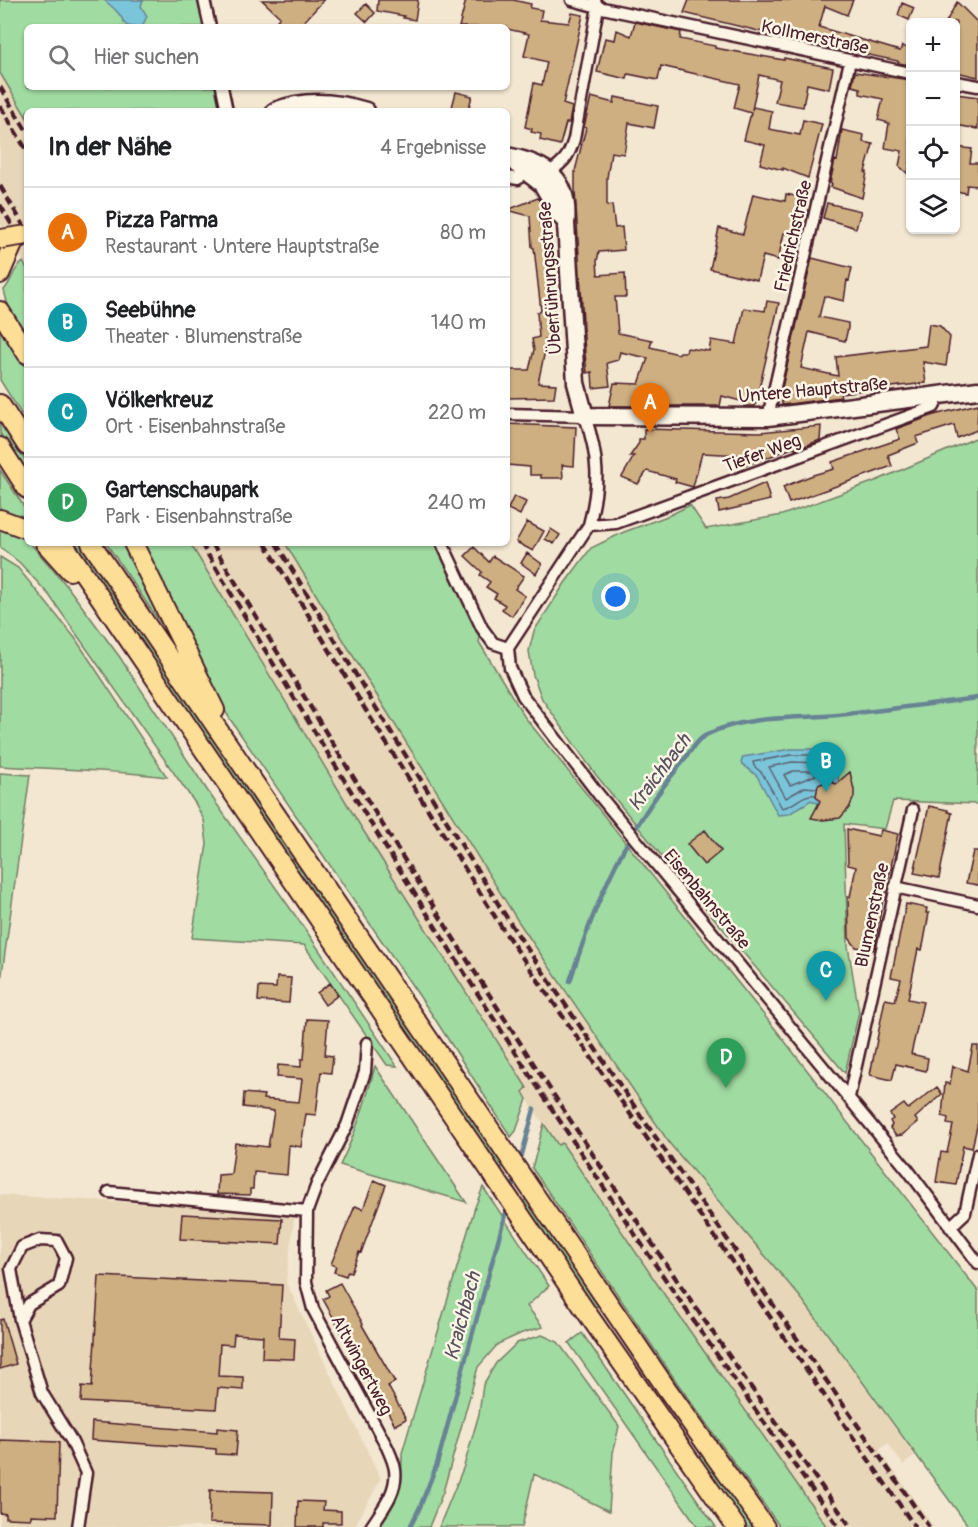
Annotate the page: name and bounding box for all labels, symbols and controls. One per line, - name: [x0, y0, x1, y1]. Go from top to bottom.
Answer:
- street label: Kollmerstraße: [759, 15, 871, 60]
- map controls: [906, 18, 960, 234]
- button: +: [906, 18, 960, 72]
- search box: [24, 24, 510, 90]
- icon: search: [45, 41, 78, 74]
- text: Hier suchen: [93, 43, 199, 71]
- button: −: [906, 72, 960, 126]
- button: locate: [906, 126, 960, 180]
- text: In der Nähe: [48, 131, 171, 163]
- text: 4 Ergebnisse: [380, 135, 486, 160]
- street label: Friedrichstraße: [769, 178, 818, 294]
- button: layers: [906, 180, 960, 234]
- street label: Überführungsstraße: [534, 201, 567, 355]
- text: Pizza Parma: [105, 206, 218, 234]
- text: A: [61, 220, 74, 245]
- text: 80 m: [440, 220, 486, 245]
- text: Restaurant · Untere Hauptstraße: [105, 234, 379, 259]
- text: Seebühne: [105, 296, 195, 324]
- text: B: [62, 310, 73, 335]
- text: 140 m: [431, 310, 486, 335]
- text: Theater · Blumenstraße: [105, 324, 302, 349]
- street label: Untere Hauptstraße: [737, 372, 889, 408]
- pin: A: [630, 384, 670, 433]
- text: Völkerkreuz: [105, 386, 213, 414]
- text: C: [61, 400, 74, 425]
- text: 220 m: [428, 400, 486, 425]
- text: Ort · Eisenbahnstraße: [105, 414, 285, 439]
- street label: Tiefer Weg: [720, 429, 804, 478]
- text: Gartenschaupark: [105, 476, 259, 504]
- text: D: [61, 490, 74, 515]
- text: 240 m: [427, 490, 486, 515]
- text: Park · Eisenbahnstraße: [105, 504, 292, 529]
- your location: [601, 582, 630, 611]
- water label: Kraichbach: [622, 727, 698, 816]
- pin: B: [806, 742, 846, 792]
- street label: Eisenbahnstraße: [658, 845, 755, 954]
- street label: Blumenstraße: [850, 861, 895, 969]
- pin: C: [806, 952, 846, 1001]
- pin: D: [706, 1038, 746, 1088]
- water label: Kraichbach: [439, 1268, 487, 1363]
- street label: Altwingertweg: [326, 1311, 398, 1419]

